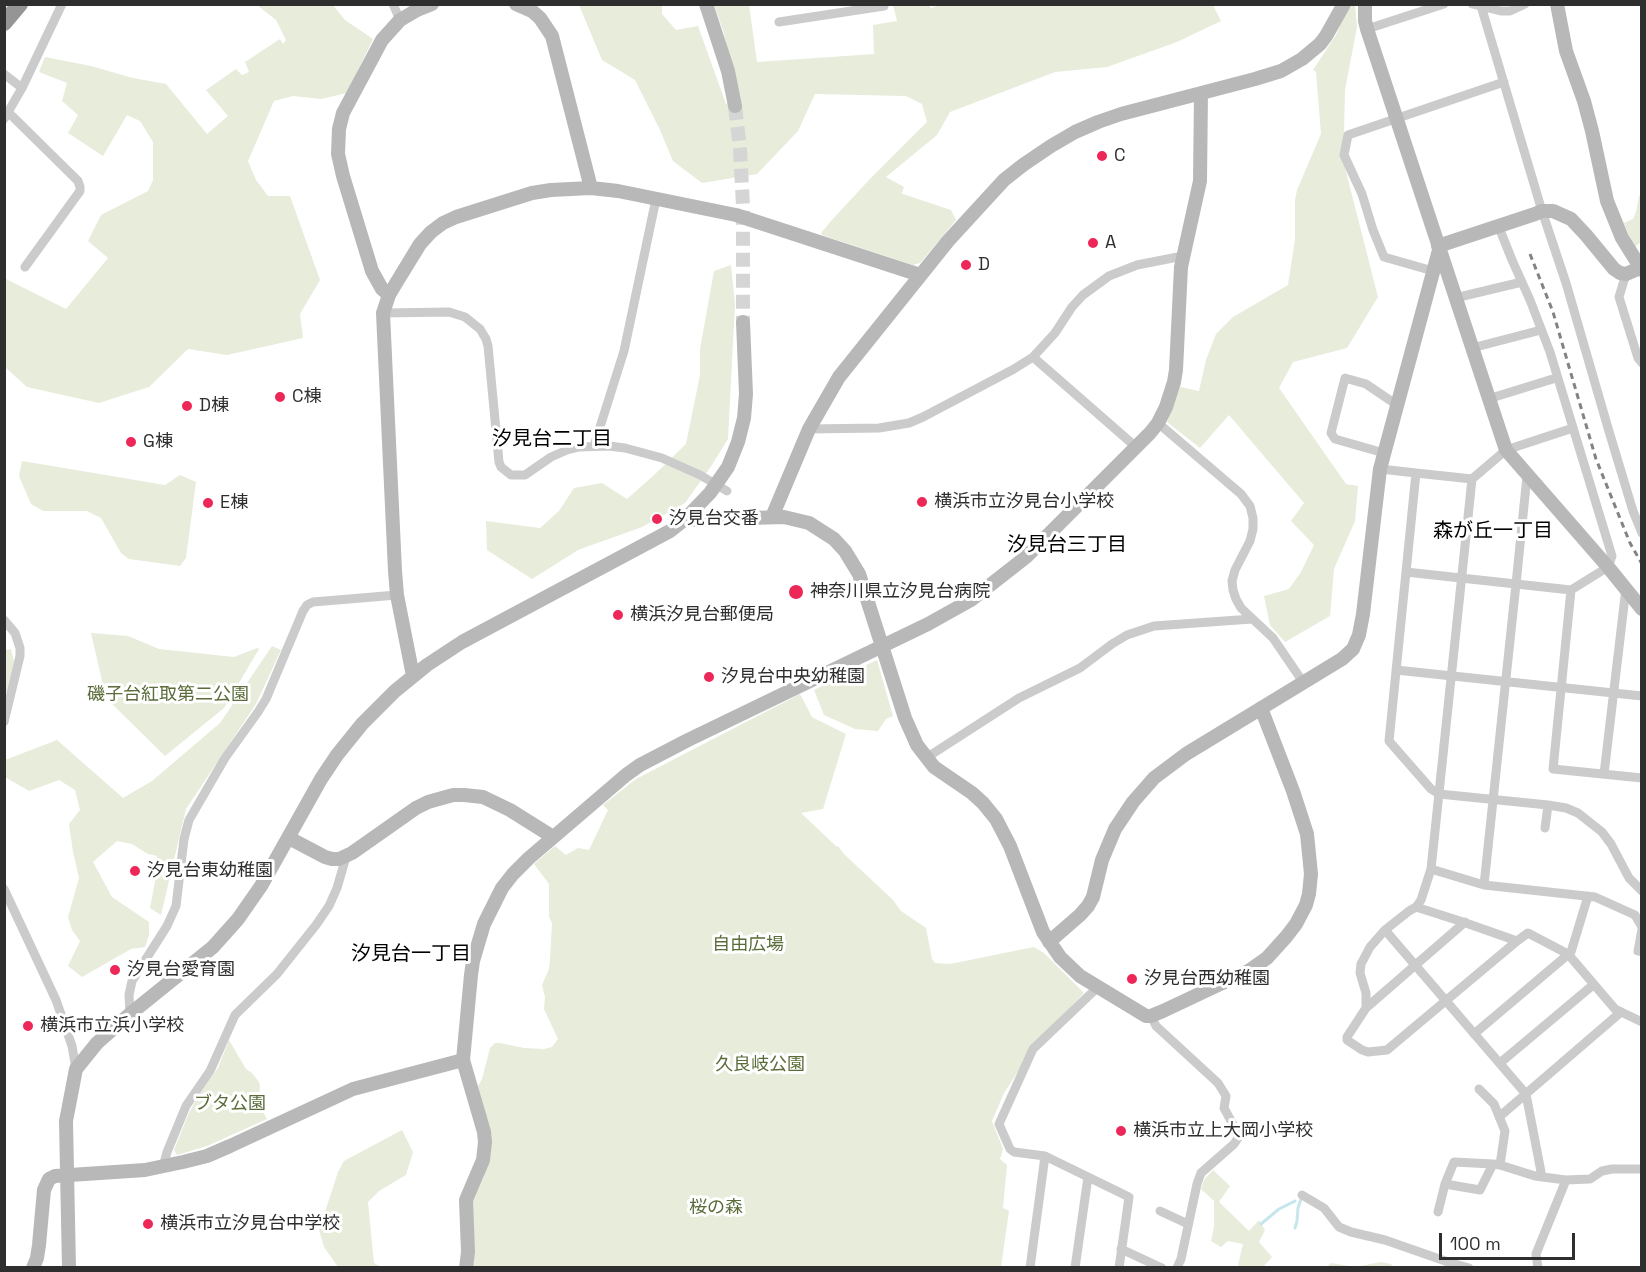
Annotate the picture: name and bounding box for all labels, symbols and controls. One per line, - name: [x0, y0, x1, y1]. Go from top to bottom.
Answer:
- place label: C: [1114, 145, 1126, 167]
- marker: C: [1095, 149, 1109, 163]
- place label: A: [1105, 232, 1116, 254]
- marker: A: [1086, 236, 1100, 250]
- place label: D: [978, 254, 990, 276]
- marker: D: [959, 258, 973, 272]
- place label: C棟: [292, 386, 322, 408]
- marker: C棟: [273, 390, 287, 404]
- place label: D棟: [199, 395, 229, 417]
- marker: D棟: [180, 399, 194, 413]
- district label: 汐見台二丁目: [492, 428, 612, 452]
- place label: G棟: [143, 431, 173, 453]
- marker: G棟: [124, 435, 138, 449]
- place label: 横浜市立汐見台小学校: [934, 491, 1114, 513]
- place label: E棟: [220, 492, 248, 514]
- marker: 横浜市立汐見台小学校: [915, 495, 929, 509]
- marker: E棟: [201, 496, 215, 510]
- place label: 汐見台交番: [669, 508, 759, 530]
- marker: 汐見台交番: [650, 512, 664, 526]
- district label: 森が丘一丁目: [1433, 520, 1553, 544]
- district label: 汐見台三丁目: [1007, 534, 1127, 558]
- place label: 神奈川県立汐見台病院: [810, 581, 990, 603]
- marker: 神奈川県立汐見台病院: [787, 583, 805, 601]
- place label: 横浜汐見台郵便局: [630, 604, 774, 626]
- marker: 横浜汐見台郵便局: [611, 608, 625, 622]
- place label: 汐見台中央幼稚園: [721, 666, 865, 688]
- marker: 汐見台中央幼稚園: [702, 670, 716, 684]
- park label: 磯子台紅取第二公園: [87, 684, 249, 706]
- place label: 汐見台東幼稚園: [147, 860, 273, 882]
- marker: 汐見台東幼稚園: [128, 864, 142, 878]
- park label: 自由広場: [712, 934, 784, 956]
- district label: 汐見台一丁目: [351, 943, 471, 967]
- place label: 汐見台愛育園: [127, 959, 235, 981]
- marker: 汐見台愛育園: [108, 963, 122, 977]
- place label: 汐見台西幼稚園: [1144, 968, 1270, 990]
- marker: 汐見台西幼稚園: [1125, 972, 1139, 986]
- place label: 横浜市立浜小学校: [40, 1015, 184, 1037]
- marker: 横浜市立浜小学校: [21, 1019, 35, 1033]
- park label: 久良岐公園: [715, 1054, 805, 1076]
- park label: ブタ公園: [194, 1093, 266, 1115]
- place label: 横浜市立上大岡小学校: [1133, 1120, 1313, 1142]
- marker: 横浜市立上大岡小学校: [1114, 1124, 1128, 1138]
- park label: 桜の森: [689, 1197, 743, 1219]
- place label: 横浜市立汐見台中学校: [160, 1213, 340, 1235]
- marker: 横浜市立汐見台中学校: [141, 1217, 155, 1231]
- scale bar: [1442, 1221, 1578, 1259]
- text: 100 m: [1450, 1232, 1501, 1255]

